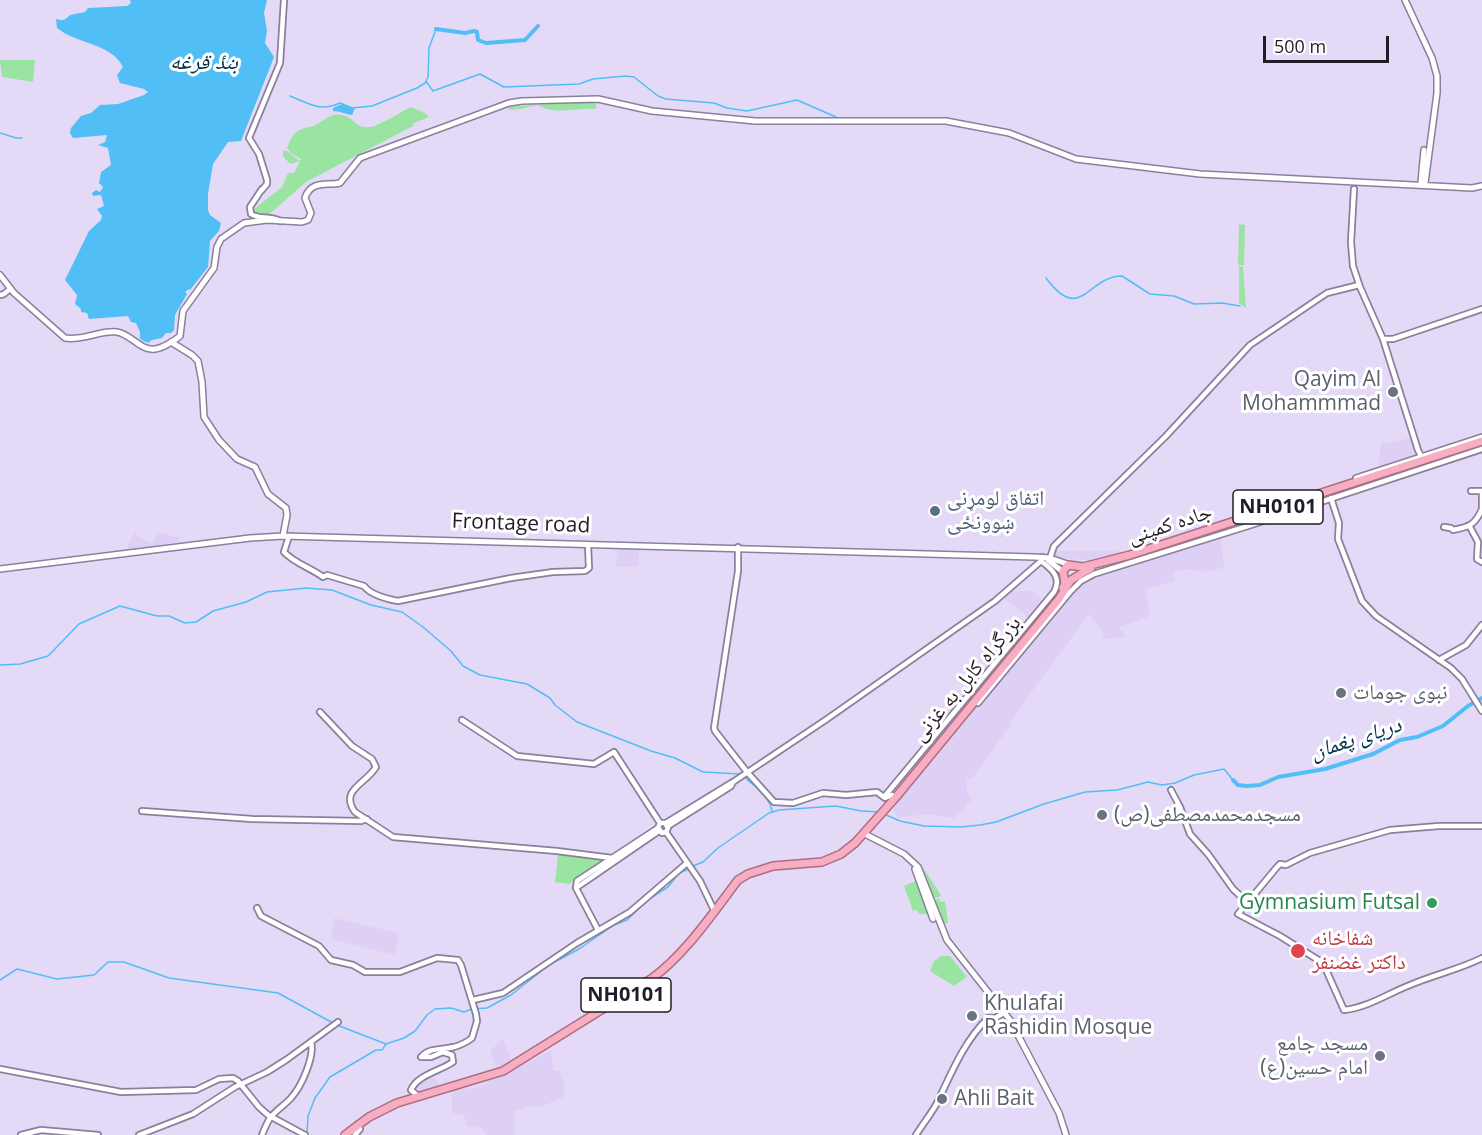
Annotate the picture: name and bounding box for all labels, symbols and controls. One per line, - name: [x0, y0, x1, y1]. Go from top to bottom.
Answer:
- scale bar: [1266, 24, 1392, 62]
- text: 500 m: [1274, 34, 1326, 58]
- water label: بندٔ قرغه: [170, 50, 238, 76]
- place label: Qayim Al Mohammmad: [1242, 367, 1381, 417]
- marker: Qayim Al Mohammmad: [1386, 385, 1400, 399]
- place label: اتفاق لومړنی ښوونځی: [947, 486, 1044, 536]
- road number: NH0101: [1233, 490, 1323, 524]
- street label: جاده کمپنی: [1125, 500, 1215, 550]
- marker: اتفاق لومړنی ښوونځی: [928, 504, 942, 518]
- street label: Frontage road: [451, 509, 591, 539]
- street label: بزرگراه کابل به غزنی: [907, 611, 1027, 747]
- place label: نبوی جومات: [1353, 680, 1447, 706]
- marker: نبوی جومات: [1334, 686, 1348, 700]
- water label: دریای پغمان: [1307, 712, 1405, 766]
- place label: مسجدمحمدمصطفی(ص): [1114, 802, 1301, 828]
- marker: مسجدمحمدمصطفی(ص): [1095, 808, 1109, 822]
- place label: Gymnasium Futsal: [1239, 890, 1420, 916]
- marker: Gymnasium Futsal: [1425, 896, 1439, 910]
- place label: شفاخانه داکتر غضنفر: [1312, 926, 1406, 976]
- marker: شفاخانه داکتر غضنفر: [1289, 942, 1307, 960]
- road number: NH0101: [581, 978, 671, 1012]
- place label: Khulafai Rashidin Mosque: [984, 991, 1152, 1041]
- marker: Khulafai Rashidin Mosque: [965, 1009, 979, 1023]
- place label: مسجد جامع امام حسین(ع): [1260, 1031, 1368, 1081]
- marker: مسجد جامع امام حسین(ع): [1373, 1049, 1387, 1063]
- place label: Ahli Bait: [954, 1086, 1034, 1112]
- marker: Ahli Bait: [935, 1092, 949, 1106]

